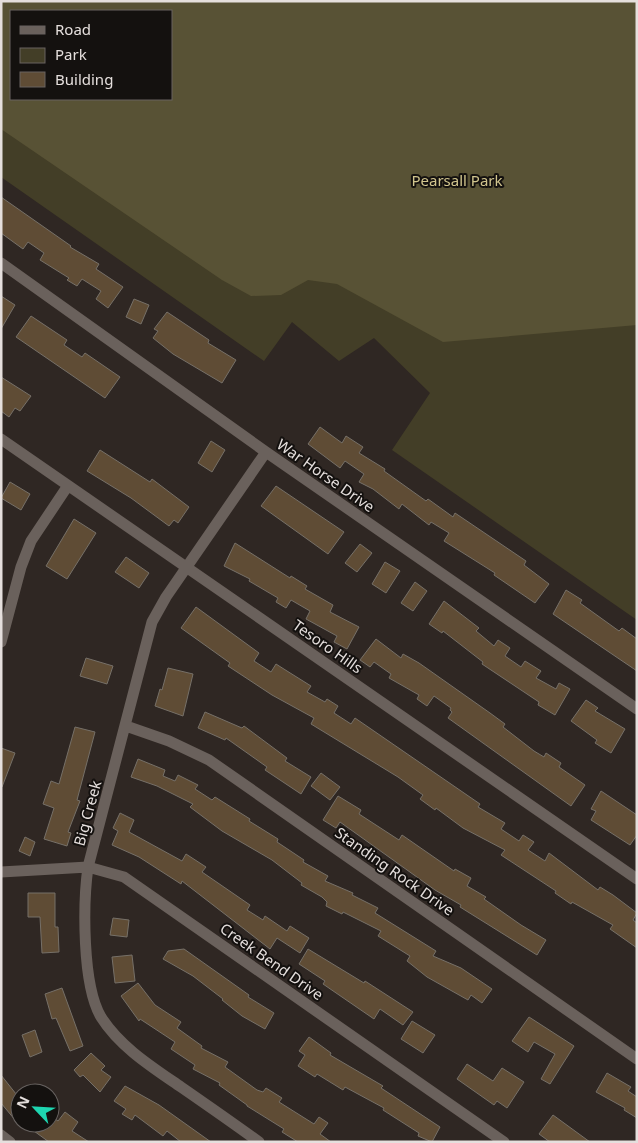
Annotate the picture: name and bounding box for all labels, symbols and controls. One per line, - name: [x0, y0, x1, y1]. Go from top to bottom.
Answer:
- legend: [10, 10, 172, 100]
- text: Road: [55, 19, 91, 39]
- text: Park: [55, 44, 87, 64]
- text: Building: [55, 69, 113, 89]
- park label: Pearsall Park: [411, 170, 503, 190]
- street label: War Horse Drive: [273, 434, 379, 516]
- street label: Tesoro Hills: [289, 615, 367, 677]
- street label: Big Creek: [69, 778, 105, 848]
- street label: Standing Rock Drive: [331, 822, 459, 920]
- street label: Creek Bend Drive: [216, 918, 328, 1004]
- north arrow: [10, 1083, 60, 1133]
- text: N: [12, 1093, 34, 1111]

